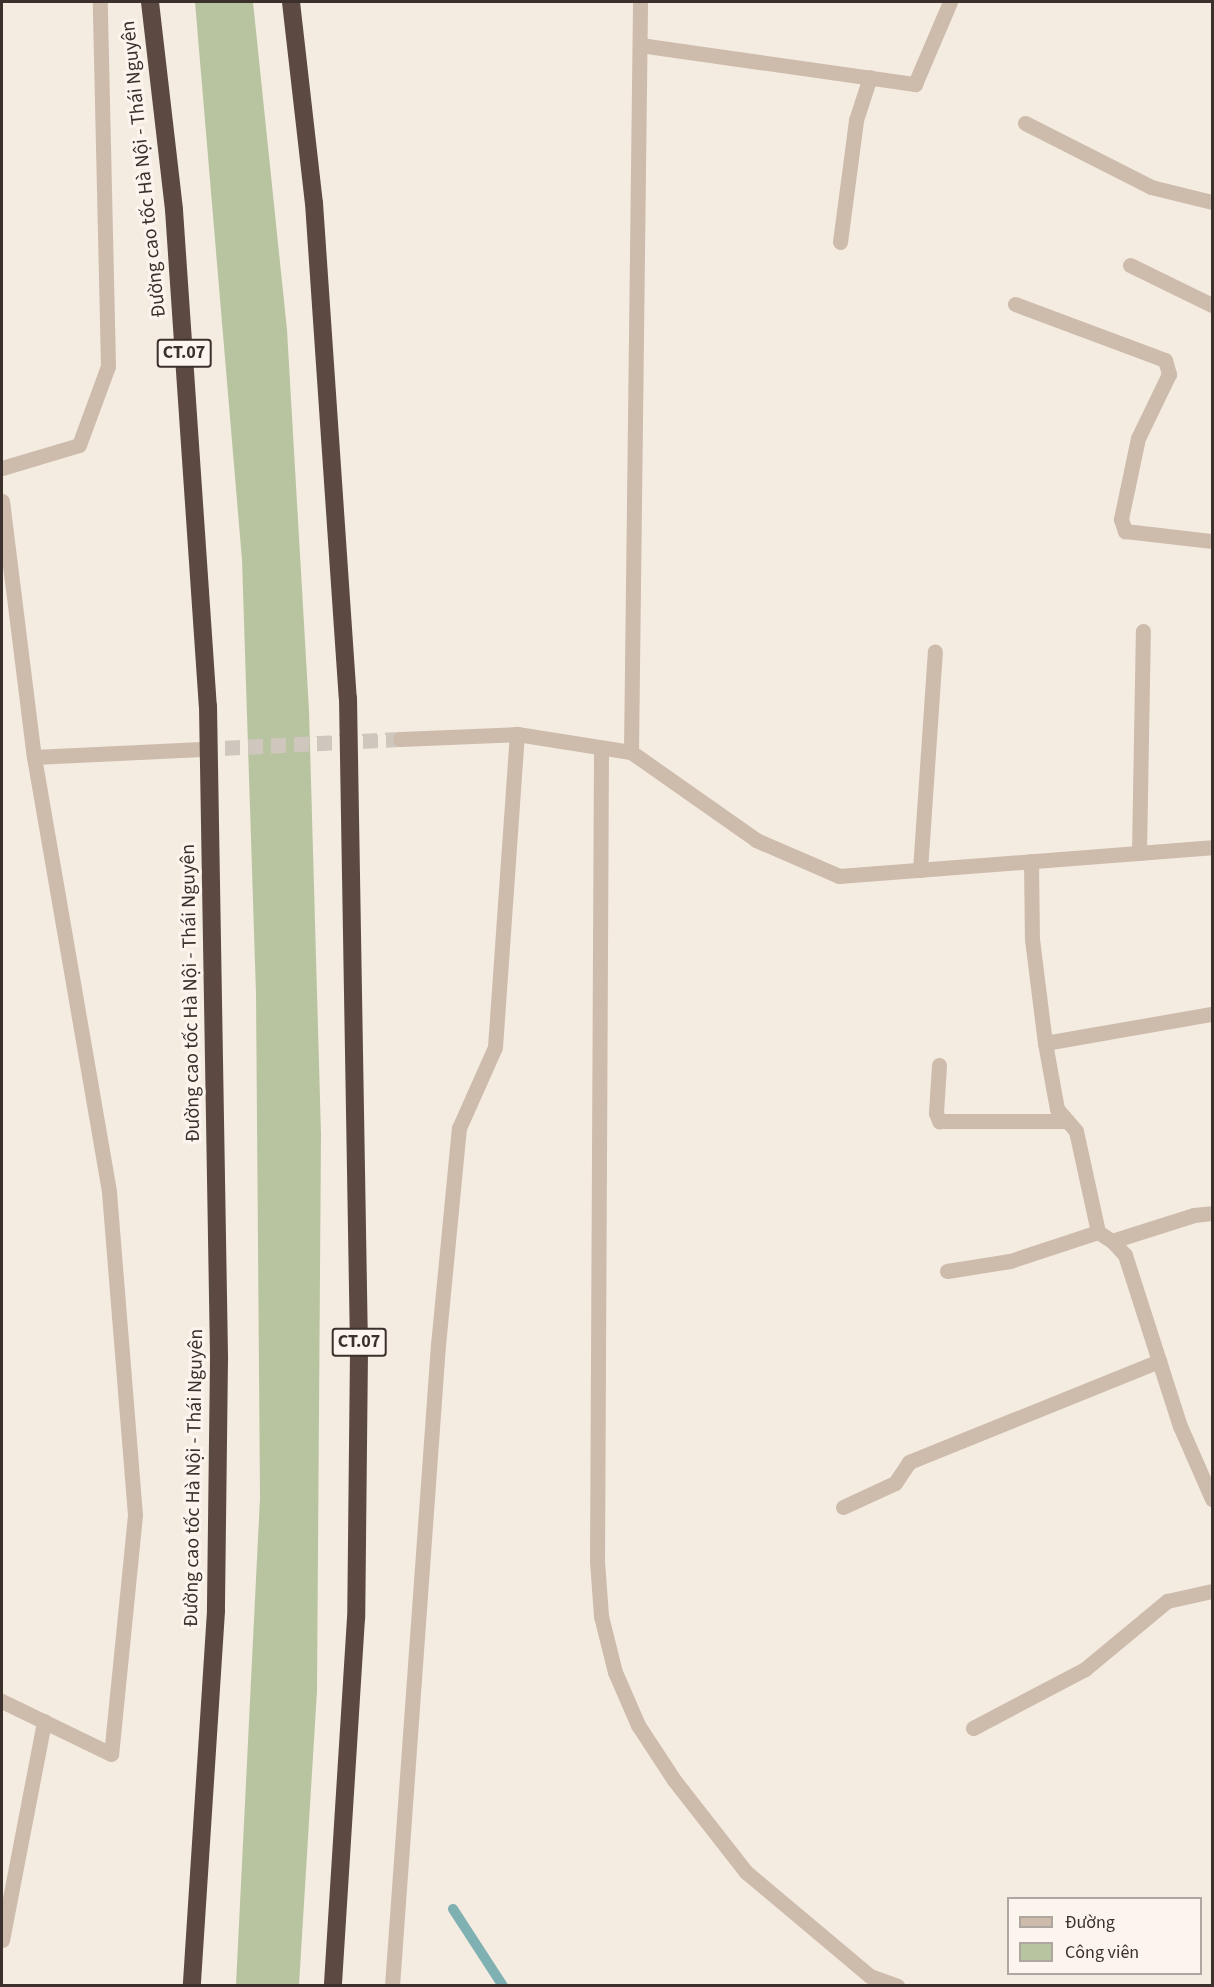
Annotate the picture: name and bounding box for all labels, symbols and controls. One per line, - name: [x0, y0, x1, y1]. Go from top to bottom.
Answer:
- street label: Đường cao tốc Hà Nội - Thái Nguyên: [116, 19, 172, 319]
- road number: CT.07: [156, 338, 213, 368]
- street label: Đường cao tốc Hà Nội - Thái Nguyên: [176, 844, 206, 1142]
- road number: CT.07: [330, 1327, 388, 1357]
- street label: Đường cao tốc Hà Nội - Thái Nguyên: [179, 1329, 209, 1627]
- legend: [1007, 1897, 1202, 1975]
- text: Đường: [1065, 1910, 1115, 1935]
- text: Công viên: [1065, 1940, 1139, 1965]

